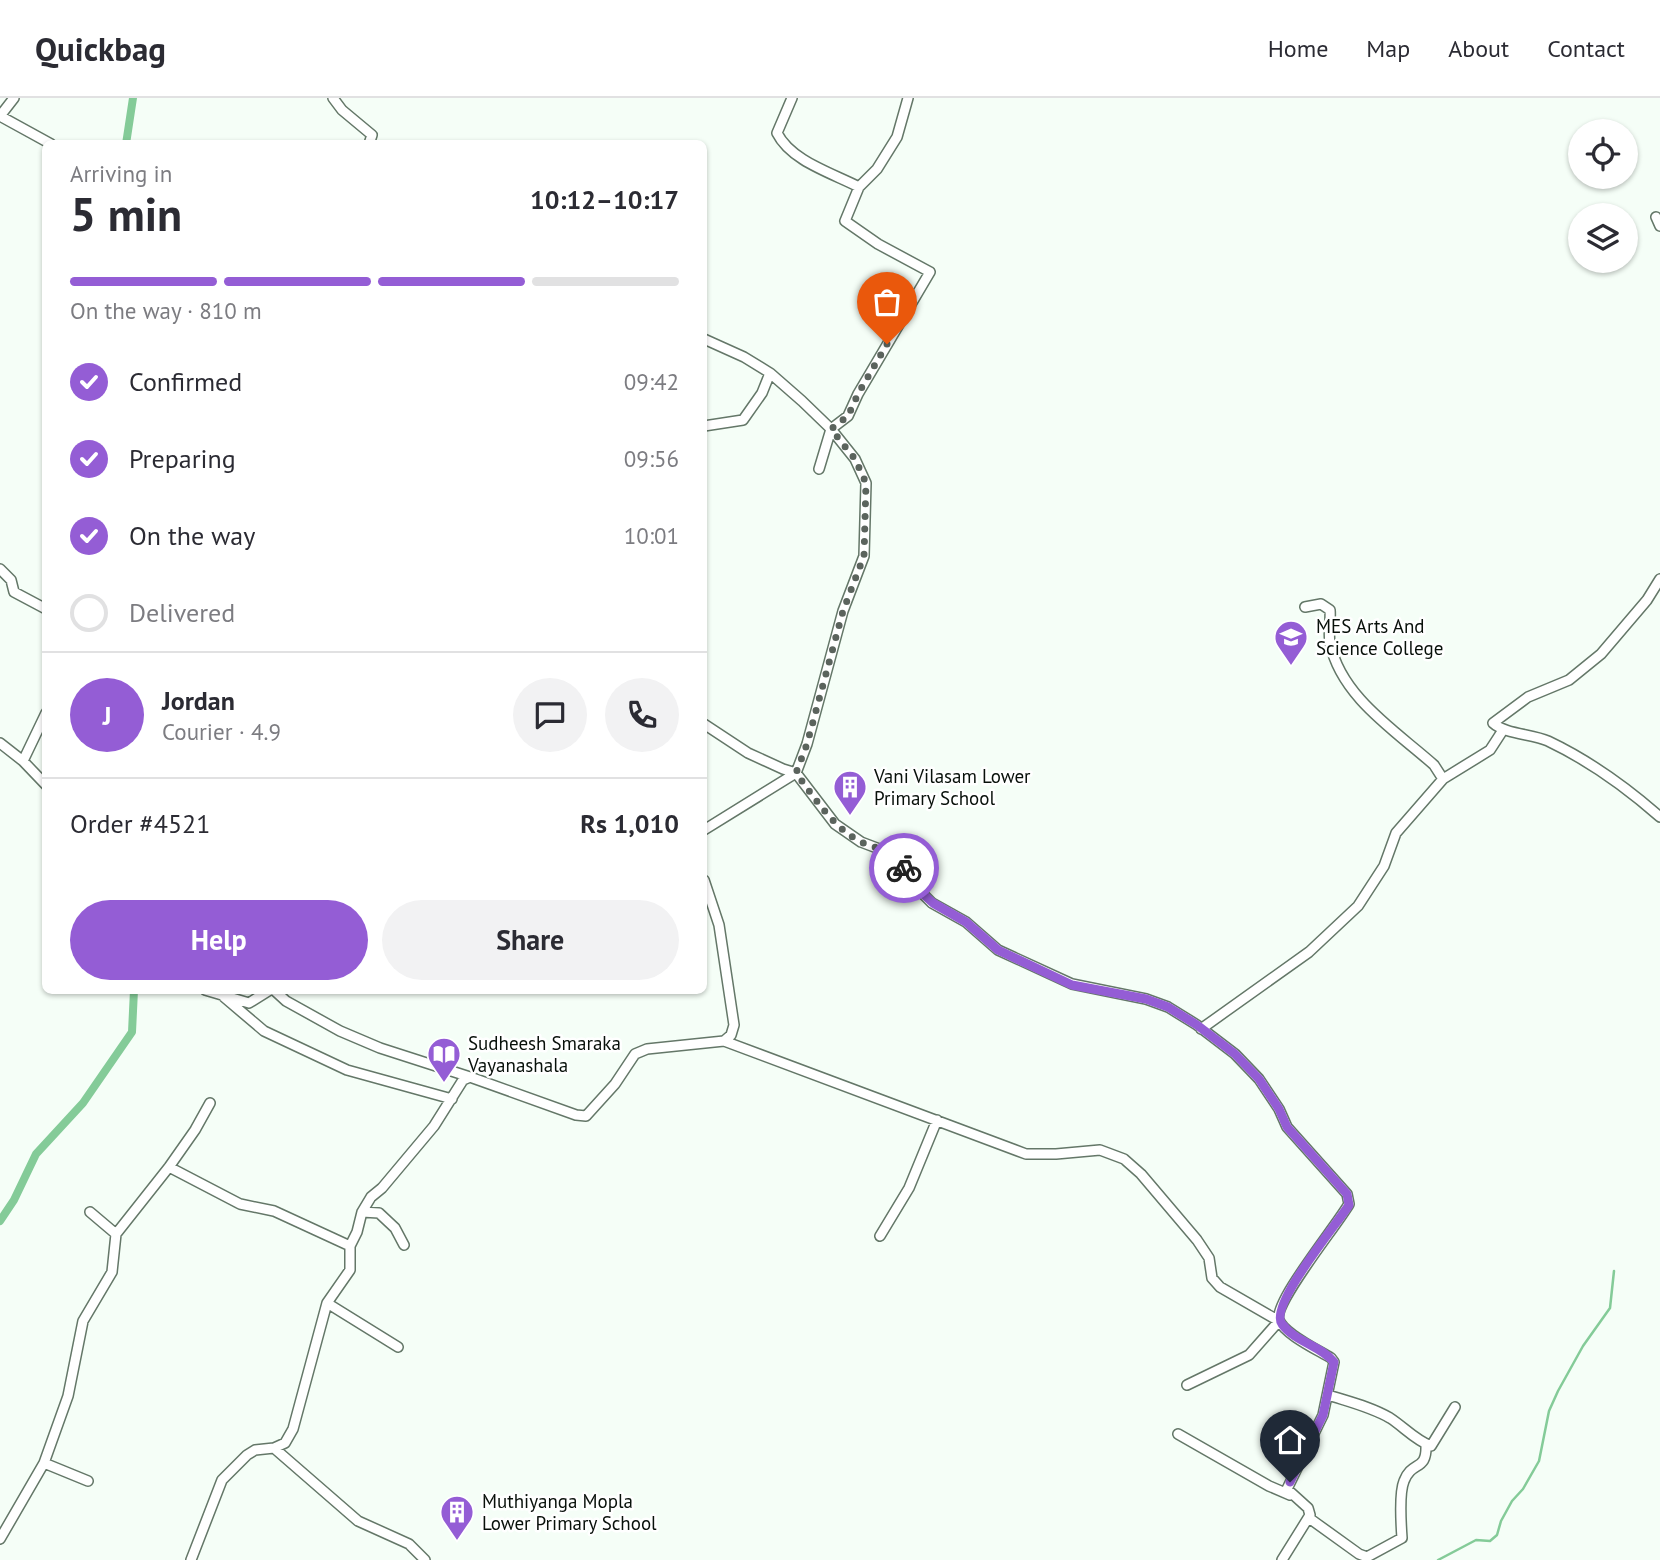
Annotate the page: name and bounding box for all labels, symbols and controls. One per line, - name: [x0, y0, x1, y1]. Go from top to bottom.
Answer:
- text: Quickbag: [35, 27, 166, 70]
- text: Home: [1268, 33, 1328, 64]
- text: Map: [1366, 33, 1410, 64]
- text: About: [1448, 33, 1509, 64]
- text: Contact: [1547, 33, 1625, 64]
- map controls: [1568, 119, 1638, 273]
- button: locate: [1568, 119, 1638, 189]
- text: Arriving in: [70, 159, 172, 188]
- text: 10:12–10:17: [530, 183, 679, 216]
- text: 5 min: [70, 184, 182, 244]
- button: layers: [1568, 203, 1638, 273]
- pin: [857, 272, 917, 344]
- icon: bag: [868, 283, 906, 321]
- text: On the way · 810 m: [70, 296, 262, 325]
- icon: check: [70, 363, 108, 401]
- text: Confirmed: [129, 365, 242, 398]
- text: 09:42: [624, 367, 679, 396]
- icon: check: [70, 440, 108, 478]
- text: Preparing: [129, 442, 236, 475]
- text: 09:56: [624, 444, 679, 473]
- icon: check: [70, 517, 108, 555]
- text: On the way: [129, 519, 255, 552]
- text: 10:01: [624, 521, 679, 550]
- text: Delivered: [129, 596, 235, 629]
- place label: MES Arts And Science College: [1316, 614, 1443, 660]
- school or university icon: MES Arts And Science College: [1272, 618, 1310, 667]
- button: chat: [513, 678, 587, 752]
- button: phone: [605, 678, 679, 752]
- text: Jordan: [162, 684, 235, 717]
- text: J: [103, 699, 111, 732]
- text: Courier · 4.9: [162, 717, 281, 746]
- place label: Vani Vilasam Lower Primary School: [873, 764, 1031, 810]
- building icon: Vani Vilasam Lower Primary School: [831, 768, 869, 817]
- text: Order #4521: [70, 807, 210, 840]
- text: Rs 1,010: [580, 807, 679, 840]
- courier: [869, 833, 939, 903]
- icon: bike: [885, 849, 923, 887]
- button: Help: [70, 900, 368, 980]
- button: Share: [382, 900, 679, 980]
- place label: Sudheesh Smaraka Vayanashala: [467, 1031, 621, 1077]
- library icon: Sudheesh Smaraka Vayanashala: [425, 1035, 463, 1084]
- pin: [1260, 1410, 1320, 1482]
- icon: home: [1271, 1421, 1309, 1459]
- place label: Muthiyanga Mopla Lower Primary School: [482, 1489, 657, 1535]
- building icon: Muthiyanga Mopla Lower Primary School: [438, 1493, 476, 1542]

